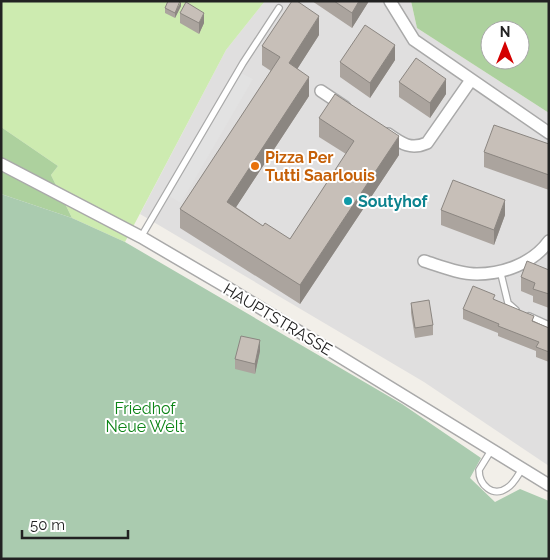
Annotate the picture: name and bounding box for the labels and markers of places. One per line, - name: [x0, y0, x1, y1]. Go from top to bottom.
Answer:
- place label: Pizza Per Tutti Saarlouis: [265, 148, 375, 185]
- marker: Pizza Per Tutti Saarlouis: [249, 160, 261, 172]
- place label: Soutyhof: [358, 192, 429, 211]
- marker: Soutyhof: [342, 195, 354, 207]

